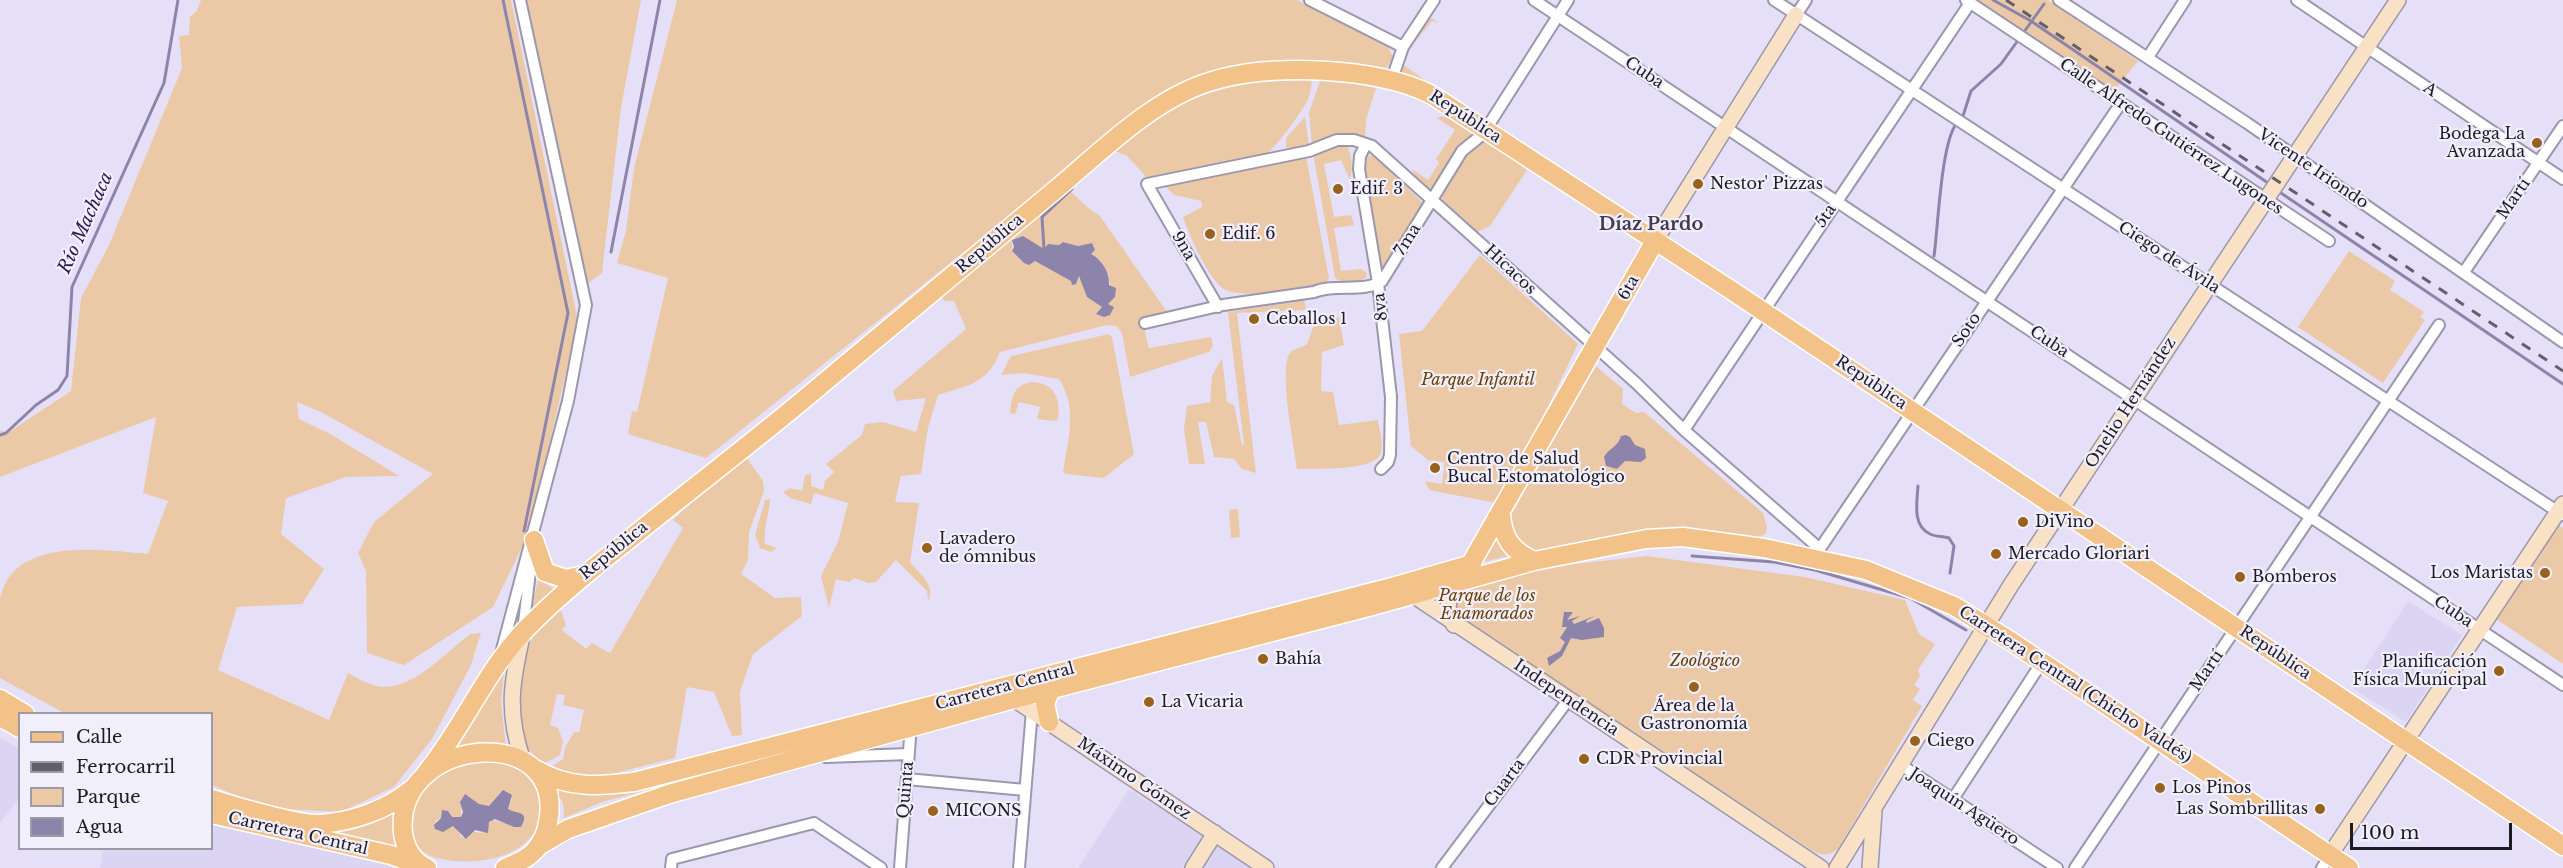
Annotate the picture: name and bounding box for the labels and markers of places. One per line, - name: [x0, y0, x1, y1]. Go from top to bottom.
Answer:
- place label: Bodega La Avanzada: [2439, 124, 2525, 162]
- marker: Bodega La Avanzada: [2530, 136, 2544, 150]
- place label: Nestor' Pizzas: [1710, 174, 1823, 194]
- marker: Nestor' Pizzas: [1691, 177, 1705, 191]
- place label: Edif. 3: [1350, 179, 1403, 199]
- marker: Edif. 3: [1331, 182, 1345, 196]
- place label: Edif. 6: [1222, 224, 1276, 244]
- marker: Edif. 6: [1203, 227, 1217, 241]
- place label: Ceballos 1: [1266, 309, 1347, 329]
- marker: Ceballos 1: [1247, 312, 1261, 326]
- place label: Centro de Salud Bucal Estomatológico: [1447, 449, 1625, 487]
- marker: Centro de Salud Bucal Estomatológico: [1428, 461, 1442, 475]
- place label: DiVino: [2035, 512, 2094, 532]
- marker: DiVino: [2016, 515, 2030, 529]
- place label: Lavadero de ómnibus: [939, 529, 1036, 567]
- marker: Lavadero de ómnibus: [920, 541, 934, 555]
- place label: Mercado Gloriari: [2008, 544, 2150, 564]
- marker: Mercado Gloriari: [1989, 547, 2003, 561]
- place label: Los Maristas: [2430, 563, 2533, 583]
- marker: Los Maristas: [2538, 566, 2552, 580]
- place label: Bomberos: [2252, 567, 2337, 587]
- marker: Bomberos: [2233, 570, 2247, 584]
- place label: Bahía: [1275, 649, 1321, 669]
- marker: Bahía: [1256, 652, 1270, 666]
- place label: Planificación Física Municipal: [2353, 652, 2487, 690]
- marker: Planificación Física Municipal: [2492, 664, 2506, 678]
- marker: Área de la Gastronomía: [1687, 680, 1701, 694]
- place label: La Vicaria: [1161, 692, 1243, 712]
- marker: La Vicaria: [1142, 695, 1156, 709]
- place label: Área de la Gastronomía: [1641, 696, 1747, 734]
- place label: Ciego: [1927, 731, 1974, 751]
- marker: Ciego: [1908, 734, 1922, 748]
- place label: CDR Provincial: [1596, 749, 1723, 769]
- marker: CDR Provincial: [1577, 752, 1591, 766]
- place label: Los Pinos: [2172, 778, 2251, 798]
- marker: Los Pinos: [2153, 781, 2167, 795]
- place label: Las Sombrillitas: [2176, 799, 2308, 819]
- place label: MICONS: [945, 801, 1021, 821]
- marker: Las Sombrillitas: [2313, 802, 2327, 816]
- marker: MICONS: [926, 804, 940, 818]

